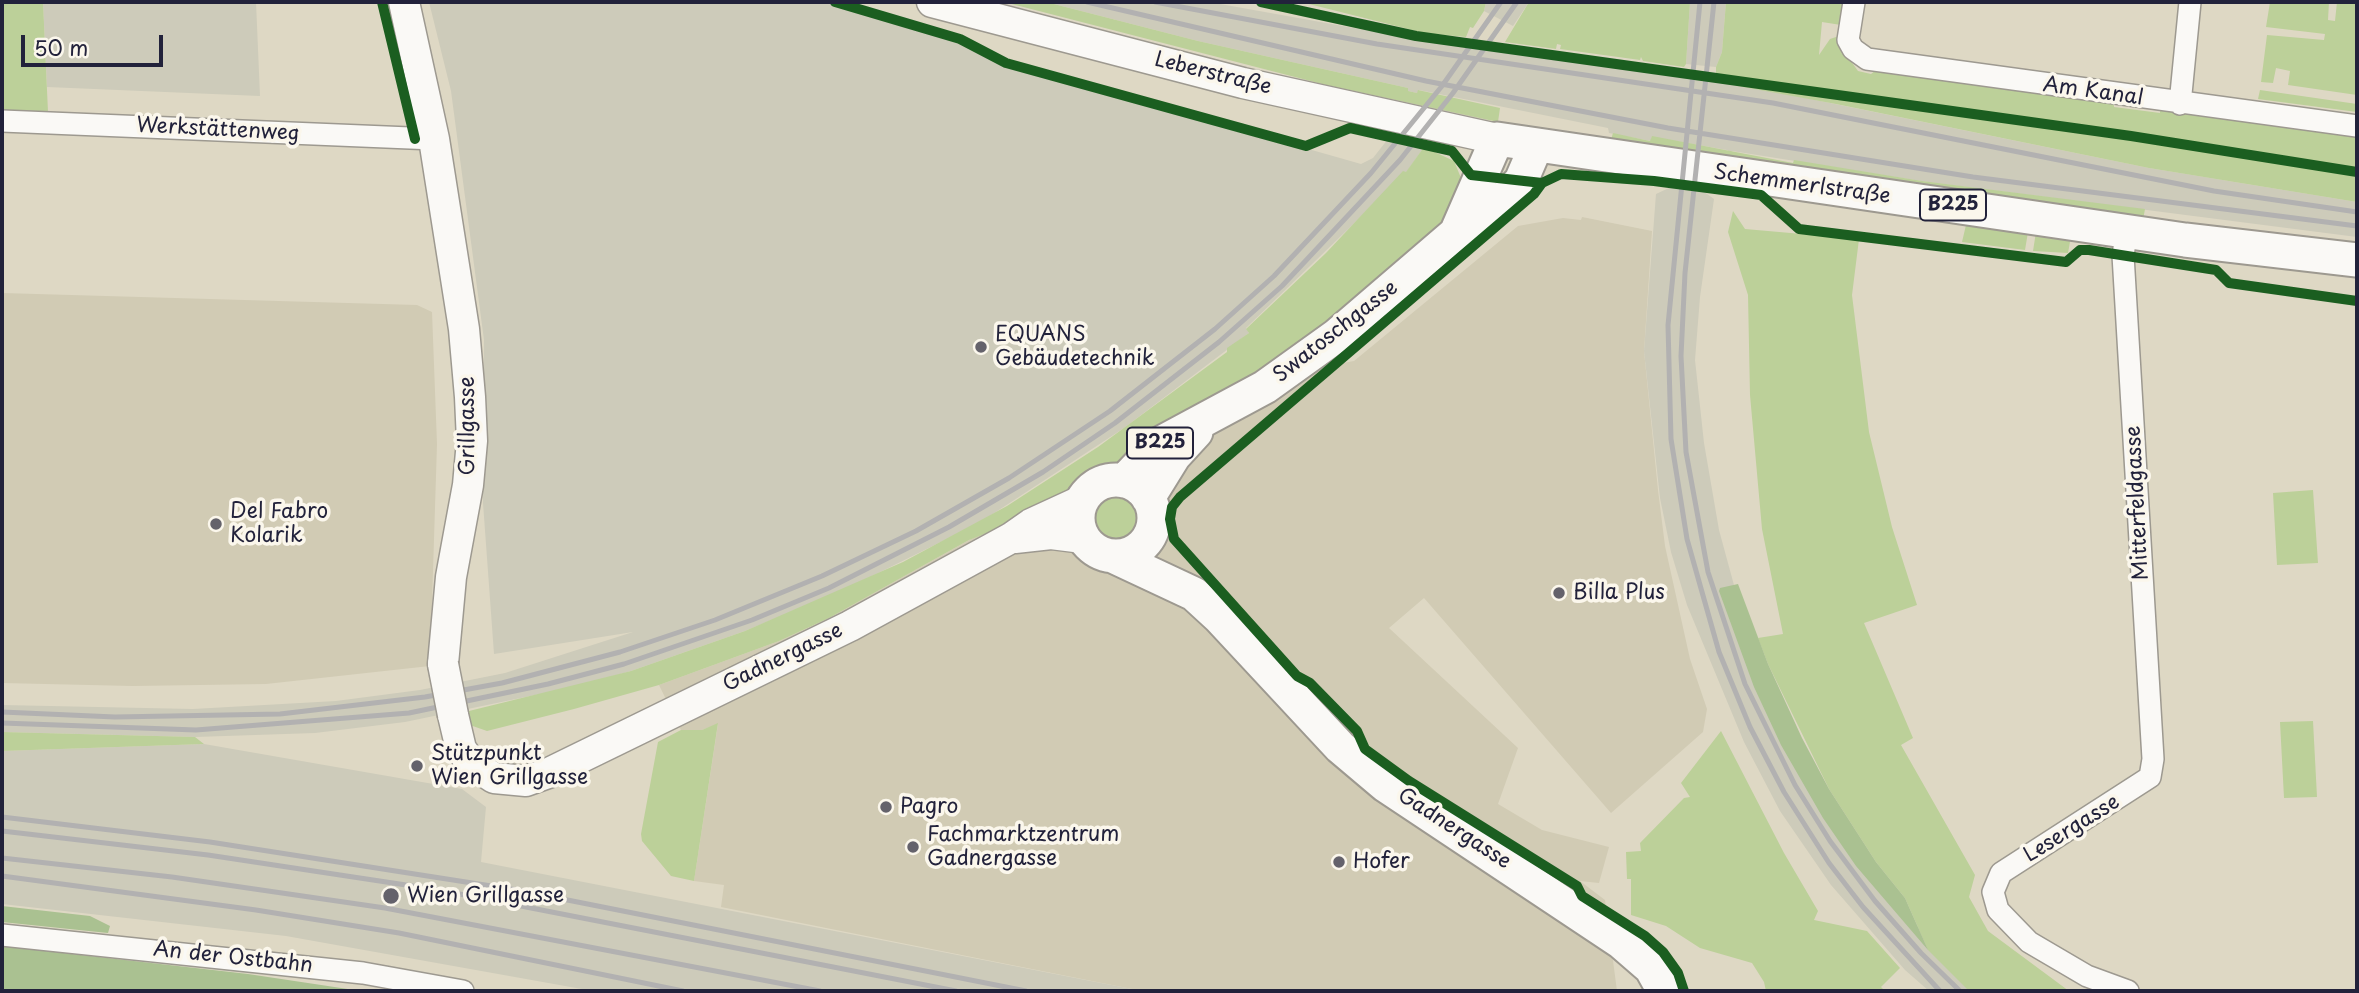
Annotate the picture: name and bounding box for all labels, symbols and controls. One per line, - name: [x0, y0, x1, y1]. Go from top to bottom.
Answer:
- scale bar: [24, 21, 166, 65]
- text: 50 m: [34, 31, 88, 63]
- street label: Leberstraße: [1152, 47, 1274, 101]
- street label: Am Kanal: [2041, 72, 2145, 112]
- street label: Werkstättenweg: [136, 113, 300, 147]
- street label: Schemmerlstraße: [1712, 160, 1892, 210]
- road number: B225: [1920, 190, 1986, 220]
- street label: Swatoschgasse: [1269, 276, 1403, 388]
- place label: EQUANS Gebäudetechnik: [995, 322, 1155, 372]
- marker: EQUANS Gebäudetechnik: [973, 339, 989, 355]
- street label: Grillgasse: [455, 376, 481, 476]
- street label: Mitterfeldgasse: [2121, 425, 2155, 581]
- road number: B225: [1127, 428, 1193, 458]
- place label: Del Fabro Kolarik: [230, 499, 328, 549]
- marker: Del Fabro Kolarik: [208, 516, 224, 532]
- place label: Billa Plus: [1573, 580, 1665, 606]
- marker: Billa Plus: [1551, 585, 1567, 601]
- street label: Gadnergasse: [719, 618, 847, 698]
- place label: Stützpunkt Wien Grillgasse: [431, 741, 588, 791]
- marker: Stützpunkt Wien Grillgasse: [409, 758, 425, 774]
- street label: Gadnergasse: [1393, 783, 1515, 875]
- street label: Lesergasse: [2019, 790, 2125, 868]
- place label: Pagro: [900, 794, 958, 820]
- marker: Pagro: [878, 799, 894, 815]
- place label: Fachmarktzentrum Gadnergasse: [927, 822, 1119, 872]
- marker: Fachmarktzentrum Gadnergasse: [905, 839, 921, 855]
- place label: Hofer: [1353, 849, 1410, 875]
- marker: Hofer: [1331, 854, 1347, 870]
- place label: Wien Grillgasse: [407, 883, 564, 909]
- marker: Wien Grillgasse: [381, 886, 401, 906]
- street label: An der Ostbahn: [152, 937, 314, 979]

